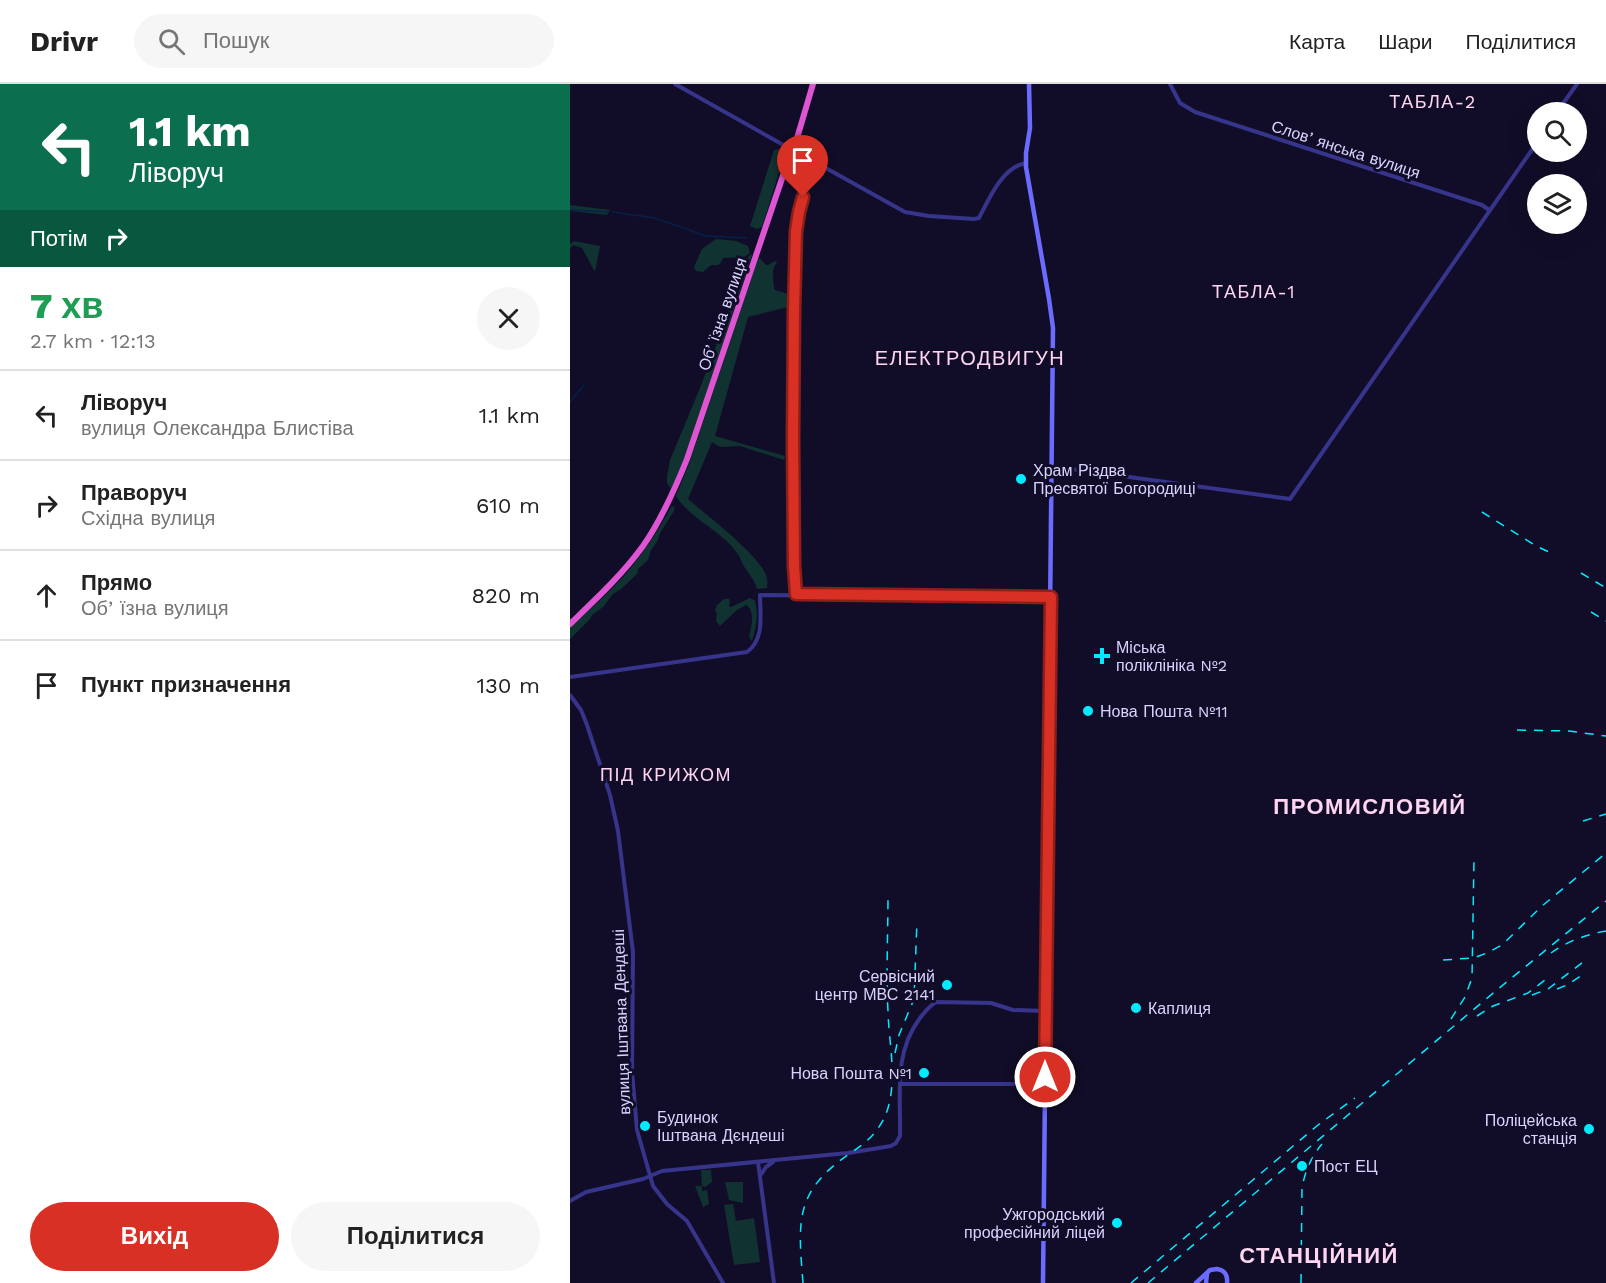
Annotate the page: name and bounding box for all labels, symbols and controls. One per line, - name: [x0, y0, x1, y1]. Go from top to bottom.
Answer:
- search box: [134, 14, 554, 68]
- text: Drivr: [30, 25, 98, 58]
- icon: search: [155, 25, 188, 58]
- text: Пошук: [203, 28, 269, 53]
- text: Карта: [1289, 29, 1345, 54]
- text: Шари: [1378, 29, 1433, 54]
- text: Поділитися: [1466, 29, 1576, 54]
- district label: ТАБЛА-2: [1389, 91, 1477, 112]
- map controls: [1527, 102, 1587, 234]
- button: search: [1527, 102, 1587, 162]
- text: 1.1 km: [129, 107, 251, 156]
- icon: left: [30, 108, 108, 186]
- street label: Словʼянська вулиця: [1269, 116, 1423, 183]
- pin: [777, 135, 828, 197]
- icon: arrive: [786, 144, 819, 177]
- text: Ліворуч: [129, 157, 224, 189]
- button: layers: [1527, 174, 1587, 234]
- icon: right: [100, 222, 133, 255]
- text: Потім: [30, 226, 88, 251]
- street label: Обʼїзна вулиця: [694, 255, 751, 373]
- district label: ТАБЛА-1: [1212, 281, 1296, 302]
- text: 7 хв: [30, 285, 103, 327]
- button: close: [477, 287, 540, 350]
- text: 2.7 km · 12:13: [30, 329, 156, 353]
- district label: ЕЛЕКТРОДВИГУН: [875, 346, 1065, 370]
- text: Ліворуч: [81, 390, 167, 415]
- icon: left: [30, 399, 63, 432]
- text: 1.1 km: [479, 403, 540, 428]
- text: вулиця Олександра Блистіва: [81, 416, 354, 440]
- place label: Храм Різдва Пресвятої Богородиці: [1033, 461, 1195, 498]
- marker: Храм Різдва Пресвятої Богородиці: [1014, 472, 1028, 486]
- text: Праворуч: [81, 480, 187, 505]
- icon: right: [30, 489, 63, 522]
- text: 610 m: [476, 493, 540, 518]
- text: Східна вулиця: [81, 506, 215, 530]
- text: Прямо: [81, 570, 152, 595]
- icon: ahead: [30, 579, 63, 612]
- text: 820 m: [471, 583, 540, 608]
- text: Обʼїзна вулиця: [81, 596, 229, 620]
- place label: Міська поліклініка №2: [1116, 638, 1227, 675]
- marker: Міська поліклініка №2: [1093, 647, 1111, 665]
- icon: arrive: [30, 669, 63, 702]
- text: Пункт призначення: [81, 672, 291, 697]
- text: 130 m: [476, 673, 540, 698]
- place label: Нова Пошта №11: [1100, 702, 1228, 721]
- marker: Нова Пошта №11: [1081, 704, 1095, 718]
- district label: ПІД КРИЖОМ: [600, 764, 732, 785]
- district label: ПРОМИСЛОВИЙ: [1273, 794, 1467, 819]
- street label: вулиця Іштвана Дендеші: [609, 929, 634, 1115]
- place label: Сервісний центр МВС 2141: [815, 967, 935, 1004]
- marker: Сервісний центр МВС 2141: [940, 978, 954, 992]
- place label: Каплиця: [1148, 999, 1211, 1018]
- marker: Каплиця: [1129, 1001, 1143, 1015]
- position arrow: [1013, 1045, 1077, 1109]
- place label: Нова Пошта №1: [790, 1064, 912, 1083]
- marker: Нова Пошта №1: [917, 1066, 931, 1080]
- place label: Будинок Іштвана Дєндеші: [657, 1108, 784, 1145]
- place label: Поліцейська станція: [1485, 1111, 1577, 1148]
- marker: Будинок Іштвана Дєндеші: [638, 1119, 652, 1133]
- marker: Поліцейська станція: [1582, 1122, 1596, 1136]
- place label: Пост ЕЦ: [1314, 1157, 1378, 1176]
- marker: Пост ЕЦ: [1295, 1159, 1309, 1173]
- button: Вихід: [30, 1202, 279, 1271]
- button: Поділитися: [291, 1202, 540, 1271]
- place label: Ужгородський професійний ліцей: [964, 1205, 1105, 1242]
- marker: Ужгородський професійний ліцей: [1110, 1216, 1124, 1230]
- district label: СТАНЦІЙНИЙ: [1239, 1243, 1399, 1268]

